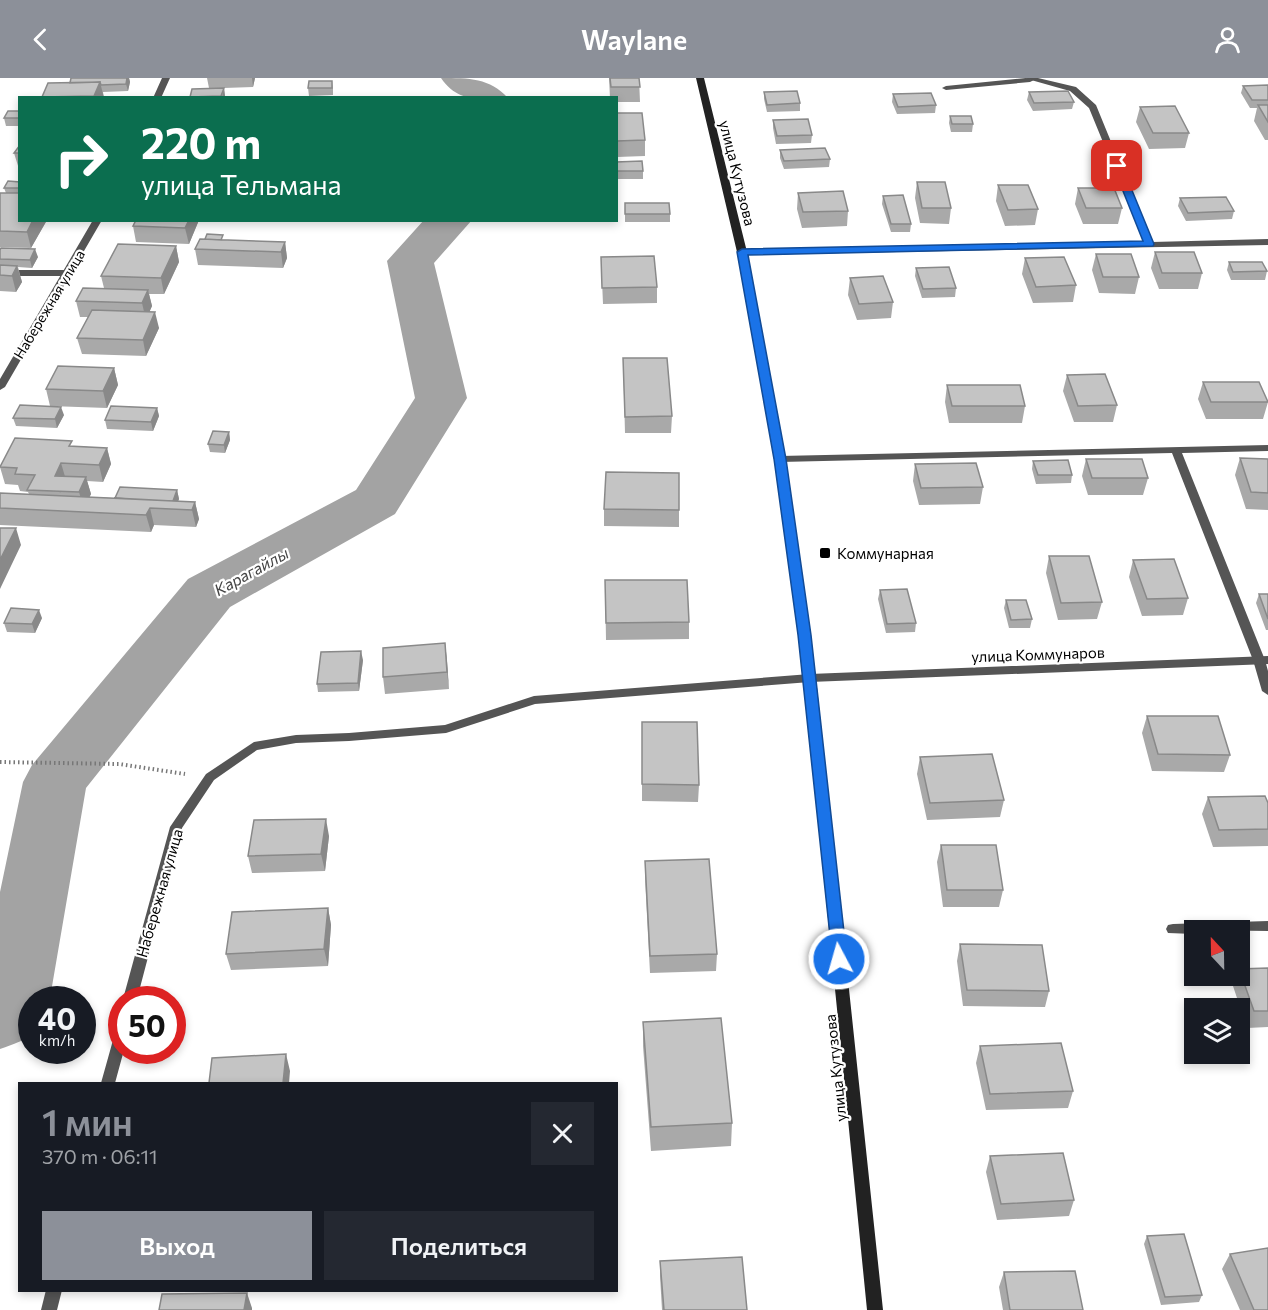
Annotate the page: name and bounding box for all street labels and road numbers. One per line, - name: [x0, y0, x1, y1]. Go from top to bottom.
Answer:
- street label: улица Кутузова: [716, 118, 760, 228]
- street label: Набережная улица: [10, 247, 88, 361]
- street label: улица Коммунаров: [971, 643, 1105, 665]
- street label: Набережная улица: [132, 827, 186, 959]
- street label: улица Кутузова: [820, 1013, 850, 1123]

